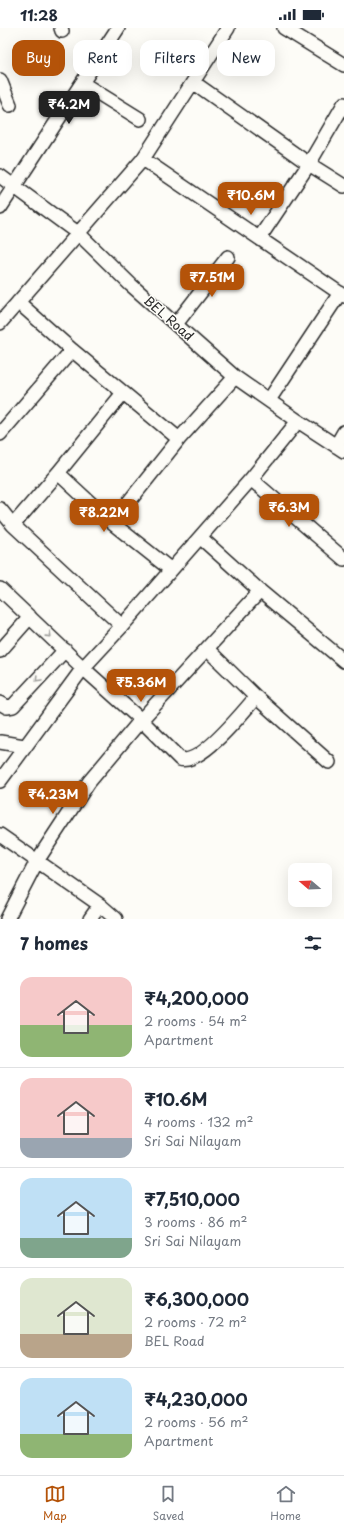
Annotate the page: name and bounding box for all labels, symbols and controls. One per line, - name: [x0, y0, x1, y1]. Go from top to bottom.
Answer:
- text: 11:28: [20, 3, 58, 26]
- chip: Buy: [12, 40, 65, 76]
- chip: Rent: [73, 40, 132, 76]
- chip: Filters: [140, 40, 209, 76]
- chip: New: [217, 40, 275, 76]
- pin: ₹4.2M: [41, 91, 97, 125]
- text: ₹4.2M: [48, 94, 90, 113]
- pin: ₹10.6M: [218, 182, 284, 216]
- text: ₹10.6M: [227, 185, 275, 204]
- pin: ₹7.51M: [179, 264, 245, 298]
- text: ₹7.51M: [189, 267, 235, 286]
- street label: BEL Road: [140, 291, 198, 345]
- pin: ₹6.3M: [261, 494, 317, 528]
- text: ₹6.3M: [268, 497, 310, 516]
- pin: ₹8.22M: [71, 499, 137, 533]
- text: ₹8.22M: [79, 502, 129, 521]
- one-way arrow: [44, 630, 52, 638]
- pin: ₹5.36M: [108, 669, 174, 703]
- text: ₹5.36M: [116, 672, 166, 691]
- one-way arrow: [35, 674, 43, 682]
- pin: ₹4.23M: [20, 781, 86, 815]
- text: ₹4.23M: [28, 784, 78, 803]
- north arrow: [288, 863, 332, 907]
- map controls: [288, 863, 332, 907]
- text: 7 homes: [20, 930, 88, 956]
- icon: filters: [302, 932, 324, 954]
- text: ₹4,200,000: [144, 985, 249, 1011]
- icon: home: [52, 993, 100, 1041]
- text: 2 rooms · 54 m²: [144, 1011, 247, 1030]
- text: Apartment: [144, 1030, 213, 1049]
- text: ₹10.6M: [144, 1086, 207, 1112]
- icon: home: [52, 1094, 100, 1142]
- text: 4 rooms · 132 m²: [144, 1112, 254, 1131]
- text: Sri Sai Nilayam: [144, 1131, 241, 1150]
- text: ₹7,510,000: [144, 1186, 240, 1212]
- icon: home: [52, 1194, 100, 1242]
- text: 3 rooms · 86 m²: [144, 1212, 247, 1231]
- text: Sri Sai Nilayam: [144, 1231, 241, 1250]
- text: ₹6,300,000: [144, 1286, 249, 1312]
- icon: home: [52, 1294, 100, 1342]
- text: 2 rooms · 72 m²: [144, 1312, 247, 1331]
- text: BEL Road: [144, 1331, 205, 1350]
- text: ₹4,230,000: [144, 1386, 248, 1412]
- icon: home: [52, 1394, 100, 1442]
- text: 2 rooms · 56 m²: [144, 1412, 248, 1431]
- text: Apartment: [144, 1431, 213, 1450]
- tab: Map: [43, 1483, 67, 1524]
- tab: Saved: [153, 1483, 184, 1524]
- tab: Home: [270, 1483, 301, 1524]

